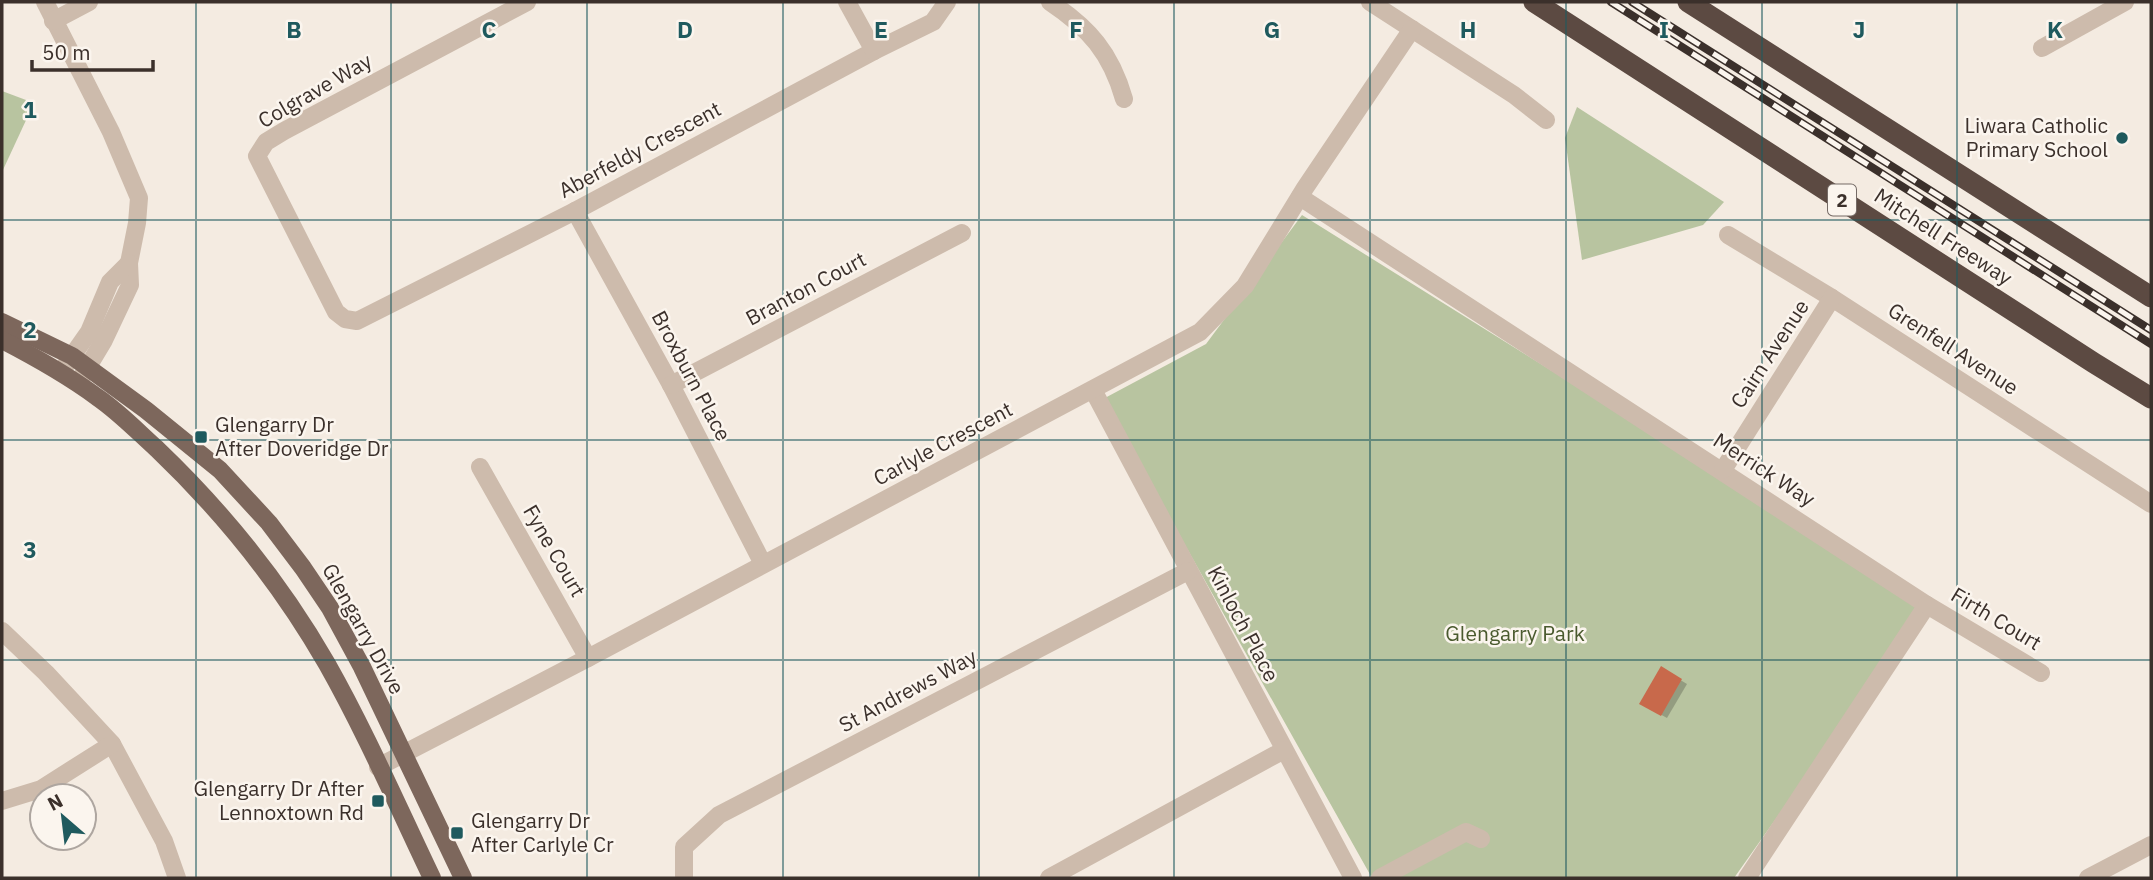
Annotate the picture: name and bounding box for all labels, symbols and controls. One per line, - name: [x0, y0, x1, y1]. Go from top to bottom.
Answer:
- text: B: [286, 14, 302, 44]
- text: C: [482, 14, 497, 44]
- text: D: [677, 14, 693, 44]
- text: E: [874, 14, 888, 44]
- text: F: [1069, 14, 1083, 44]
- text: G: [1264, 14, 1280, 44]
- text: H: [1460, 14, 1476, 44]
- text: I: [1659, 14, 1669, 44]
- text: J: [1853, 14, 1865, 44]
- text: K: [2047, 14, 2063, 44]
- scale bar: [32, 28, 152, 72]
- text: 50 m: [42, 38, 91, 66]
- street label: Colgrave Way: [253, 46, 377, 134]
- text: 1: [23, 94, 37, 124]
- street label: Aberfeldy Crescent: [553, 94, 726, 204]
- place label: Liwara Catholic Primary School: [1964, 111, 2108, 163]
- marker: Liwara Catholic Primary School: [2114, 130, 2130, 146]
- street label: Mitchell Freeway: [1869, 181, 2018, 292]
- road number: 2: [1828, 184, 1856, 216]
- street label: Branton Court: [741, 245, 871, 332]
- street label: Cairn Avenue: [1724, 294, 1815, 413]
- street label: Grenfell Avenue: [1883, 295, 2024, 401]
- street label: Broxburn Place: [646, 305, 738, 446]
- text: 2: [23, 314, 37, 344]
- street label: Carlyle Crescent: [868, 395, 1017, 492]
- place label: Glengarry Dr After Doveridge Dr: [215, 410, 389, 462]
- street label: Merrick Way: [1708, 426, 1821, 513]
- marker: Glengarry Dr After Doveridge Dr: [193, 429, 209, 445]
- street label: Fyne Court: [517, 499, 593, 602]
- text: 3: [23, 534, 37, 564]
- street label: Glengarry Drive: [316, 558, 411, 699]
- street label: Kinloch Place: [1202, 561, 1286, 686]
- street label: Firth Court: [1946, 580, 2047, 656]
- park label: Glengarry Park: [1445, 619, 1585, 647]
- street label: St Andrews Way: [834, 642, 982, 738]
- place label: Glengarry Dr After Lennoxtown Rd: [193, 774, 364, 826]
- north arrow: [28, 782, 98, 852]
- text: N: [43, 788, 67, 816]
- marker: Glengarry Dr After Lennoxtown Rd: [370, 793, 386, 809]
- place label: Glengarry Dr After Carlyle Cr: [471, 806, 614, 858]
- marker: Glengarry Dr After Carlyle Cr: [449, 825, 465, 841]

